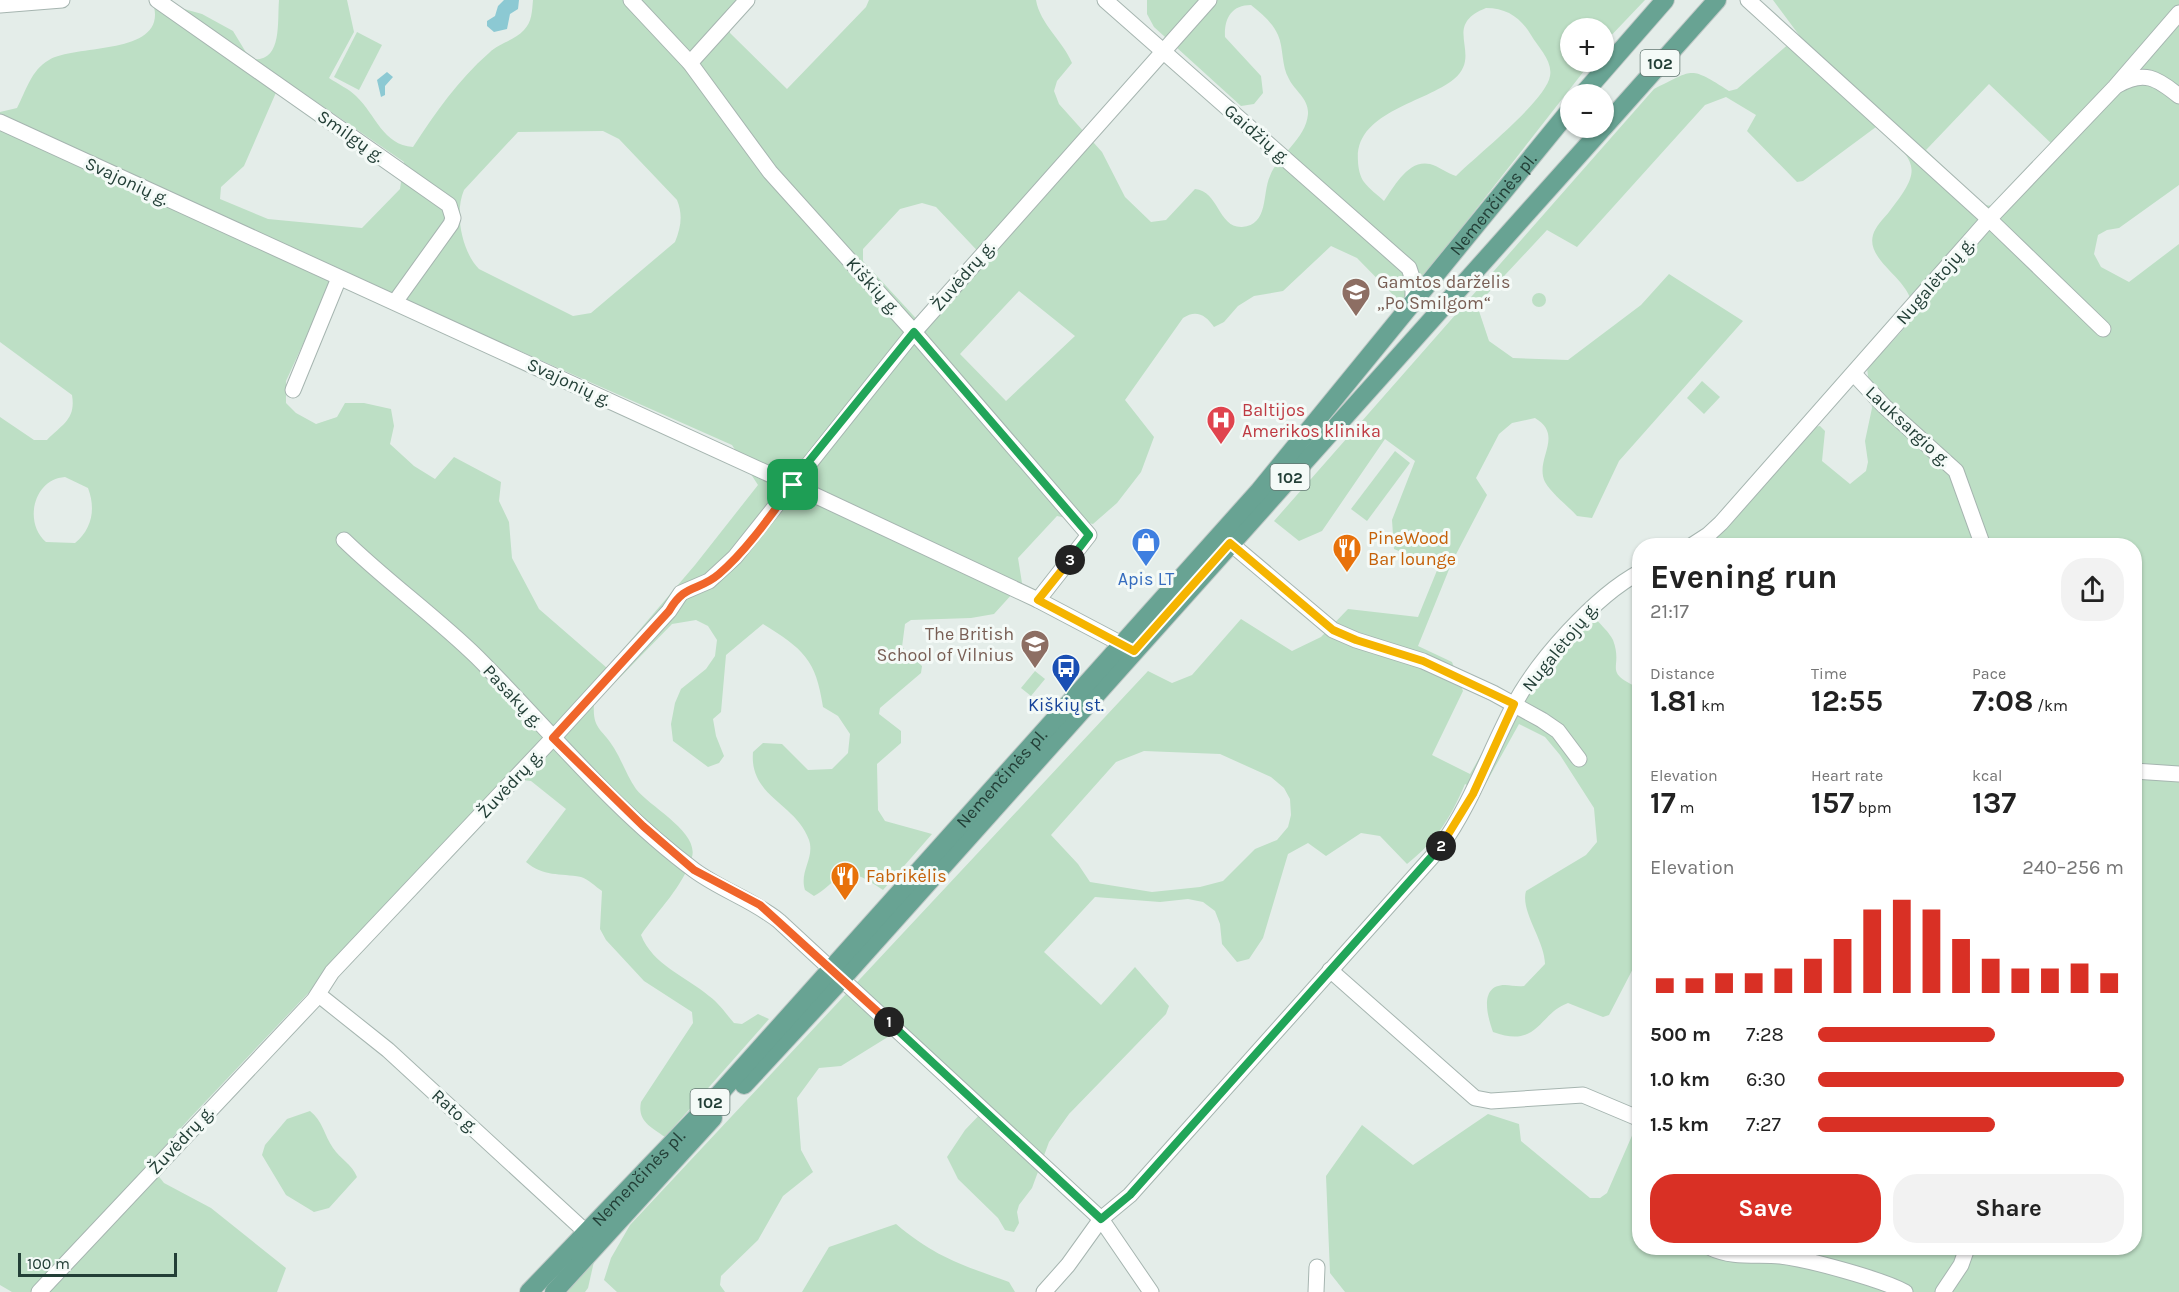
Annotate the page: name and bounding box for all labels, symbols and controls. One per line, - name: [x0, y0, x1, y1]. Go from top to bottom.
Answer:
- map controls: [1560, 18, 1614, 138]
- button: +: [1560, 18, 1614, 72]
- road number: 102: [1640, 50, 1680, 76]
- button: −: [1560, 84, 1614, 138]
- street label: Gaidžių g.: [1220, 99, 1294, 169]
- street label: Smilgų g.: [313, 105, 389, 167]
- street label: Nemenčinės pl.: [1445, 149, 1541, 260]
- street label: Svajonių g.: [82, 152, 172, 210]
- street label: Nugalėtojų g.: [1891, 233, 1979, 329]
- street label: Žuvėdrų g.: [927, 236, 999, 316]
- street label: Kiškių g.: [841, 253, 905, 319]
- place label: Gamtos darželis „Po Smilgom“: [1377, 271, 1510, 314]
- school or university icon: Gamtos darželis „Po Smilgom“: [1340, 276, 1372, 318]
- street label: Svajonių g.: [524, 353, 614, 411]
- street label: Lauksargio g.: [1861, 381, 1955, 471]
- place label: Baltijos Amerikos klinika: [1242, 399, 1381, 442]
- hospital icon: Baltijos Amerikos klinika: [1205, 404, 1237, 446]
- pin: [767, 459, 818, 510]
- road number: 102: [1270, 464, 1310, 490]
- icon: arrive: [776, 468, 809, 501]
- shop icon: Apis LT: [1130, 526, 1162, 568]
- place label: PineWood Bar lounge: [1368, 527, 1456, 570]
- restaurant icon: PineWood Bar lounge: [1331, 532, 1363, 574]
- pin: 3: [1055, 545, 1085, 575]
- text: 3: [1065, 550, 1075, 569]
- text: Evening run: [1650, 558, 1838, 596]
- button: share: [2061, 558, 2124, 621]
- place label: Apis LT: [1118, 568, 1174, 590]
- street label: Nugalėtojų g.: [1517, 598, 1603, 696]
- text: 21:17: [1650, 600, 1689, 623]
- place label: The British School of Vilnius: [877, 623, 1014, 666]
- school or university icon: The British School of Vilnius: [1019, 628, 1051, 670]
- bus stop icon: Kiškių st.: [1050, 652, 1082, 694]
- street label: Pasakų g.: [478, 660, 548, 732]
- text: Distance: [1650, 664, 1715, 683]
- text: Time: [1811, 664, 1847, 683]
- text: Pace: [1972, 664, 2006, 683]
- text: 1.81: [1650, 683, 1697, 719]
- text: 12:55: [1811, 683, 1883, 719]
- text: 7:08: [1972, 683, 2033, 719]
- place label: Kiškių st.: [1028, 694, 1104, 716]
- text: km: [1697, 696, 1725, 715]
- text: /km: [2033, 696, 2068, 715]
- street label: Nemenčinės pl.: [951, 724, 1052, 833]
- street label: Žuvėdrų g.: [473, 745, 547, 823]
- text: Elevation: [1650, 766, 1718, 785]
- text: Heart rate: [1811, 766, 1883, 785]
- text: kcal: [1972, 766, 2003, 785]
- text: 17: [1650, 785, 1676, 821]
- text: 157: [1811, 785, 1854, 821]
- text: 137: [1972, 785, 2016, 821]
- text: m: [1676, 798, 1694, 817]
- text: bpm: [1854, 798, 1892, 817]
- pin: 2: [1426, 831, 1456, 861]
- text: 2: [1436, 836, 1446, 855]
- text: Elevation: [1650, 856, 1735, 879]
- text: 240–256 m: [2022, 856, 2124, 879]
- restaurant icon: Fabrikėlis: [829, 860, 861, 902]
- place label: Fabrikėlis: [866, 865, 947, 887]
- pin: 1: [874, 1007, 904, 1037]
- text: 1: [886, 1012, 892, 1031]
- text: 500 m: [1650, 1023, 1711, 1046]
- text: 7:28: [1746, 1023, 1784, 1046]
- text: 1.0 km: [1650, 1068, 1710, 1091]
- text: 6:30: [1746, 1068, 1786, 1091]
- street label: Rato g.: [427, 1084, 483, 1138]
- road number: 102: [690, 1089, 730, 1115]
- street label: Žuvėdrų g.: [144, 1101, 218, 1179]
- text: 1.5 km: [1650, 1113, 1709, 1136]
- text: 7:27: [1746, 1113, 1781, 1136]
- street label: Nemenčinės pl.: [587, 1125, 690, 1231]
- button: Save: [1650, 1174, 1881, 1243]
- button: Share: [1893, 1174, 2124, 1243]
- scale bar: [18, 1250, 177, 1278]
- text: 100 m: [27, 1254, 70, 1273]

